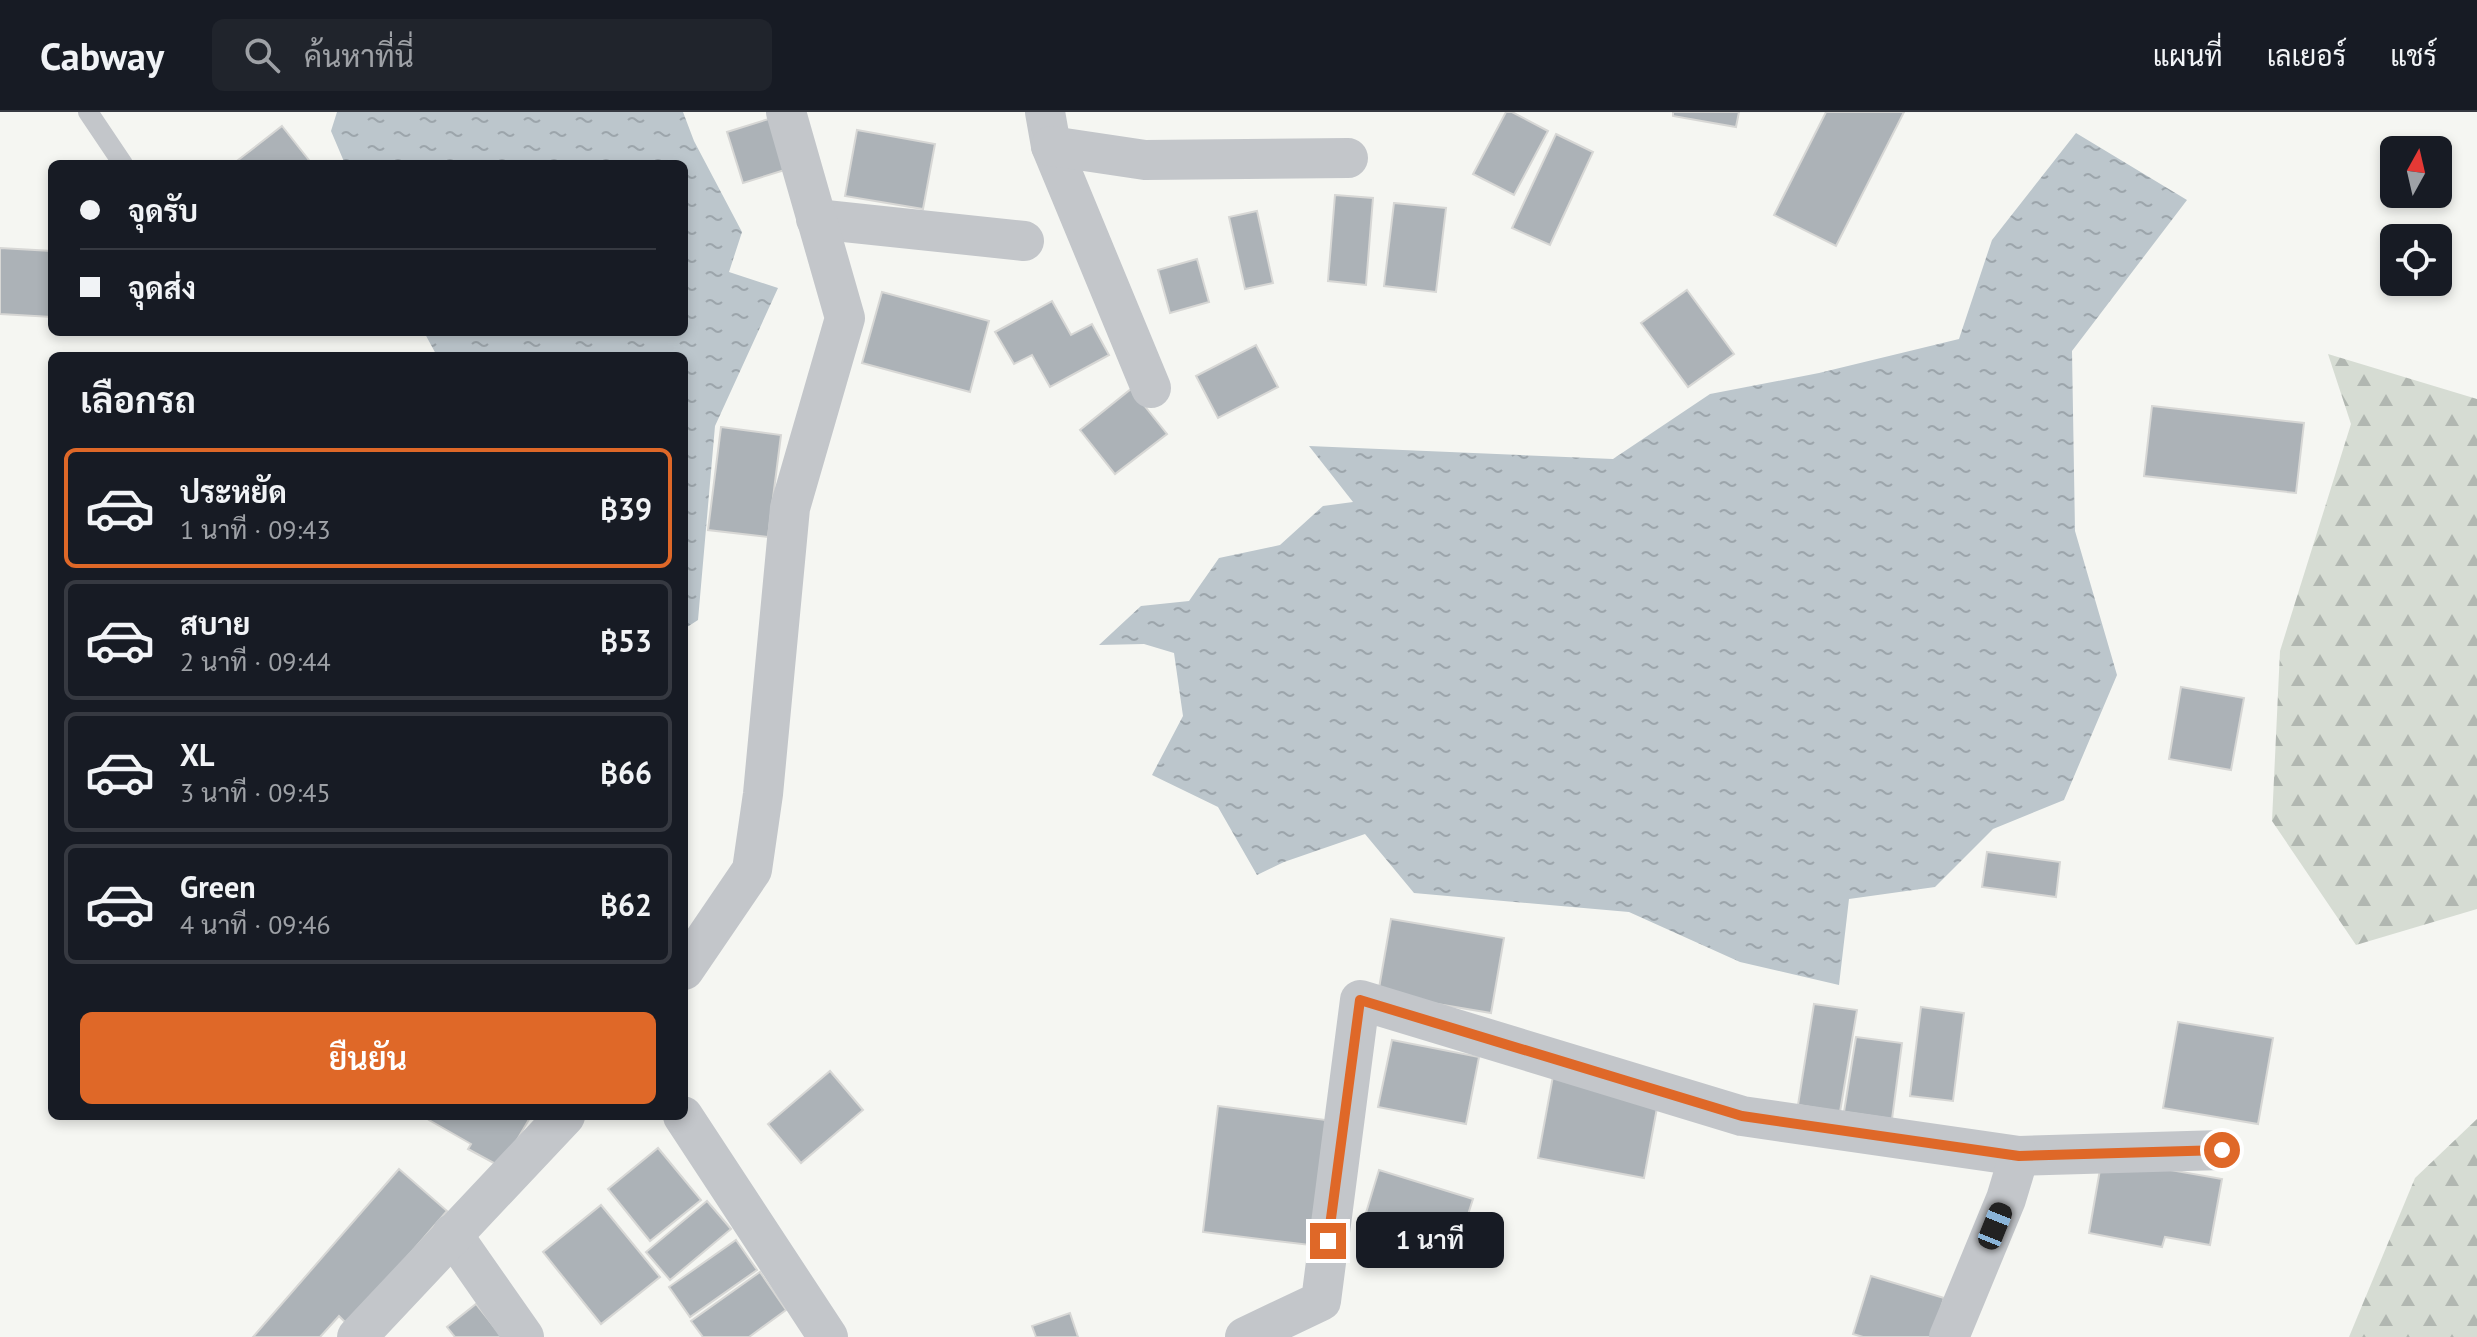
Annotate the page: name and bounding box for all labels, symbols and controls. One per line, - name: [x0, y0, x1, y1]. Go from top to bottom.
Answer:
- search box: [212, 19, 772, 91]
- text: Cabway: [40, 31, 164, 80]
- icon: search: [240, 33, 284, 77]
- text: ค้นหาที่นี่: [304, 36, 414, 75]
- text: แผนที่: [2153, 37, 2223, 74]
- text: เลเยอร์: [2267, 37, 2346, 74]
- text: แชร์: [2390, 37, 2437, 74]
- north arrow: [2380, 136, 2452, 208]
- map controls: [2380, 136, 2452, 296]
- text: จุดรับ: [128, 191, 198, 230]
- button: locate: [2380, 224, 2452, 296]
- text: จุดส่ง: [128, 268, 196, 307]
- text: เลือกรถ: [80, 376, 196, 423]
- icon: car: [84, 472, 156, 544]
- text: ประหยัด: [180, 472, 287, 511]
- text: ฿39: [600, 489, 652, 528]
- text: 1 นาที · 09:43: [180, 513, 331, 546]
- icon: car: [84, 604, 156, 676]
- text: สบาย: [180, 604, 250, 643]
- text: ฿53: [600, 621, 652, 660]
- text: 2 นาที · 09:44: [180, 645, 331, 678]
- text: XL: [180, 735, 214, 774]
- icon: car: [84, 736, 156, 808]
- text: ฿66: [600, 753, 652, 792]
- text: 3 นาที · 09:45: [180, 776, 331, 809]
- text: Green: [180, 867, 255, 906]
- icon: car: [84, 868, 156, 940]
- text: ฿62: [600, 885, 652, 924]
- text: 4 นาที · 09:46: [180, 908, 331, 941]
- button: ยืนยัน: [80, 1012, 656, 1104]
- route start: [2204, 1132, 2240, 1168]
- car: [1975, 1199, 2015, 1253]
- callout: 1 นาที: [1356, 1213, 1504, 1269]
- route end: [1310, 1223, 1346, 1259]
- text: 1 นาที: [1396, 1223, 1464, 1256]

